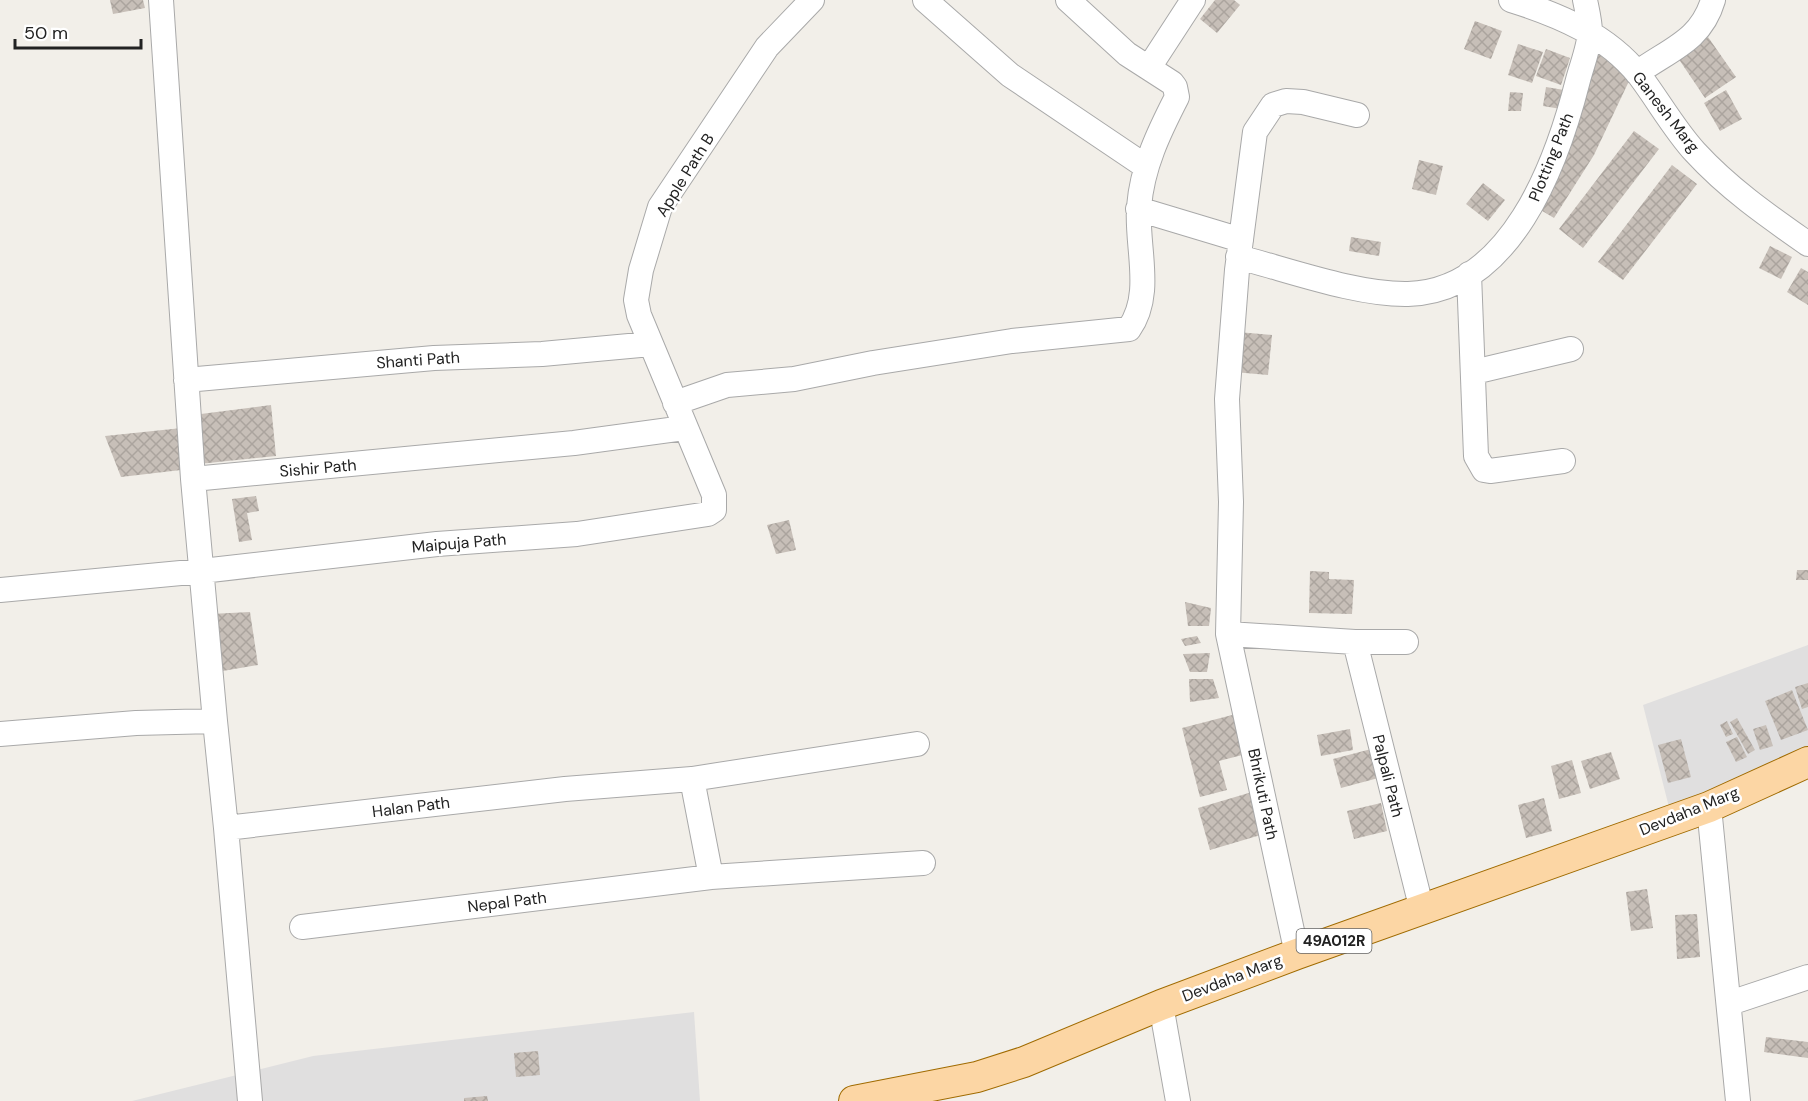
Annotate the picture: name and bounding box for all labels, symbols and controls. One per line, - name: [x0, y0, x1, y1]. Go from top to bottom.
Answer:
- scale bar: [15, 12, 141, 50]
- text: 50 m: [24, 21, 68, 45]
- street label: Ganesh Marg: [1628, 67, 1704, 157]
- street label: Plotting Path: [1524, 110, 1578, 204]
- street label: Apple Path B: [651, 129, 719, 221]
- street label: Shanti Path: [376, 347, 460, 373]
- street label: Sishir Path: [279, 454, 357, 482]
- street label: Maipuja Path: [411, 528, 507, 558]
- street label: Palpali Path: [1368, 732, 1408, 820]
- street label: Bhrikuti Path: [1243, 746, 1283, 842]
- street label: Devdaha Marg: [1636, 781, 1742, 841]
- street label: Halan Path: [371, 792, 451, 822]
- street label: Nepal Path: [466, 887, 548, 917]
- road number: 49A012R: [1296, 929, 1372, 953]
- street label: Devdaha Marg: [1179, 949, 1285, 1007]

